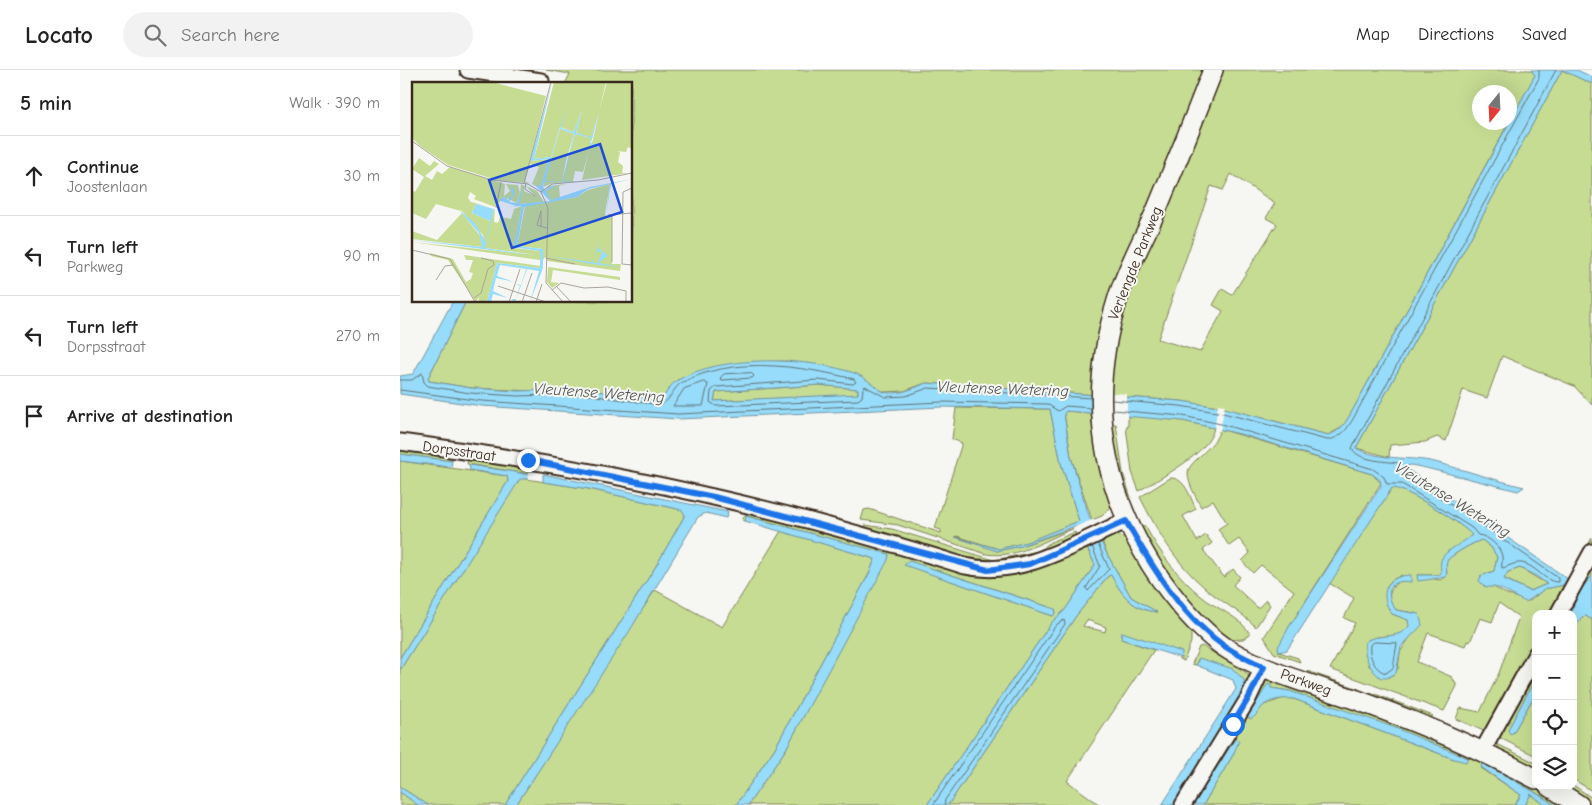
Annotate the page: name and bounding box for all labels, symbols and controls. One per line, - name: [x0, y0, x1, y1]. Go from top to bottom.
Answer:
- search box: [123, 12, 473, 57]
- text: Locato: [25, 21, 93, 49]
- icon: search: [141, 21, 169, 49]
- text: Search here: [181, 24, 280, 46]
- text: Map: [1356, 24, 1390, 45]
- text: Directions: [1418, 24, 1494, 45]
- text: Saved: [1522, 24, 1567, 45]
- inset map: [412, 82, 632, 302]
- north arrow: [1472, 85, 1517, 130]
- text: 5 min: [20, 91, 72, 115]
- text: Walk · 390 m: [289, 94, 380, 112]
- text: Continue: [67, 156, 139, 178]
- icon: ahead: [20, 162, 48, 190]
- text: 30 m: [344, 167, 380, 185]
- text: Joostenlaan: [67, 178, 148, 196]
- street label: Verlengde Parkweg: [1104, 204, 1166, 322]
- text: Turn left: [67, 236, 138, 258]
- icon: left: [20, 242, 48, 270]
- text: 90 m: [343, 247, 380, 265]
- text: Parkweg: [67, 258, 123, 276]
- text: Turn left: [67, 316, 138, 338]
- icon: left: [20, 322, 48, 350]
- text: 270 m: [336, 327, 380, 345]
- text: Dorpsstraat: [67, 338, 145, 356]
- water label: Vleutense Wetering: [937, 378, 1069, 400]
- water label: Vleutense Wetering: [533, 379, 665, 407]
- icon: arrive: [20, 402, 48, 430]
- text: Arrive at destination: [67, 405, 233, 427]
- street label: Dorpsstraat: [421, 437, 497, 465]
- route end: [517, 449, 540, 472]
- water label: Vleutense Wetering: [1391, 458, 1514, 541]
- map controls: [1532, 610, 1577, 790]
- button: +: [1532, 610, 1577, 655]
- button: −: [1532, 655, 1577, 700]
- street label: Parkweg: [1278, 664, 1334, 700]
- button: locate: [1532, 700, 1577, 745]
- route start: [1222, 713, 1245, 736]
- button: layers: [1532, 745, 1577, 790]

